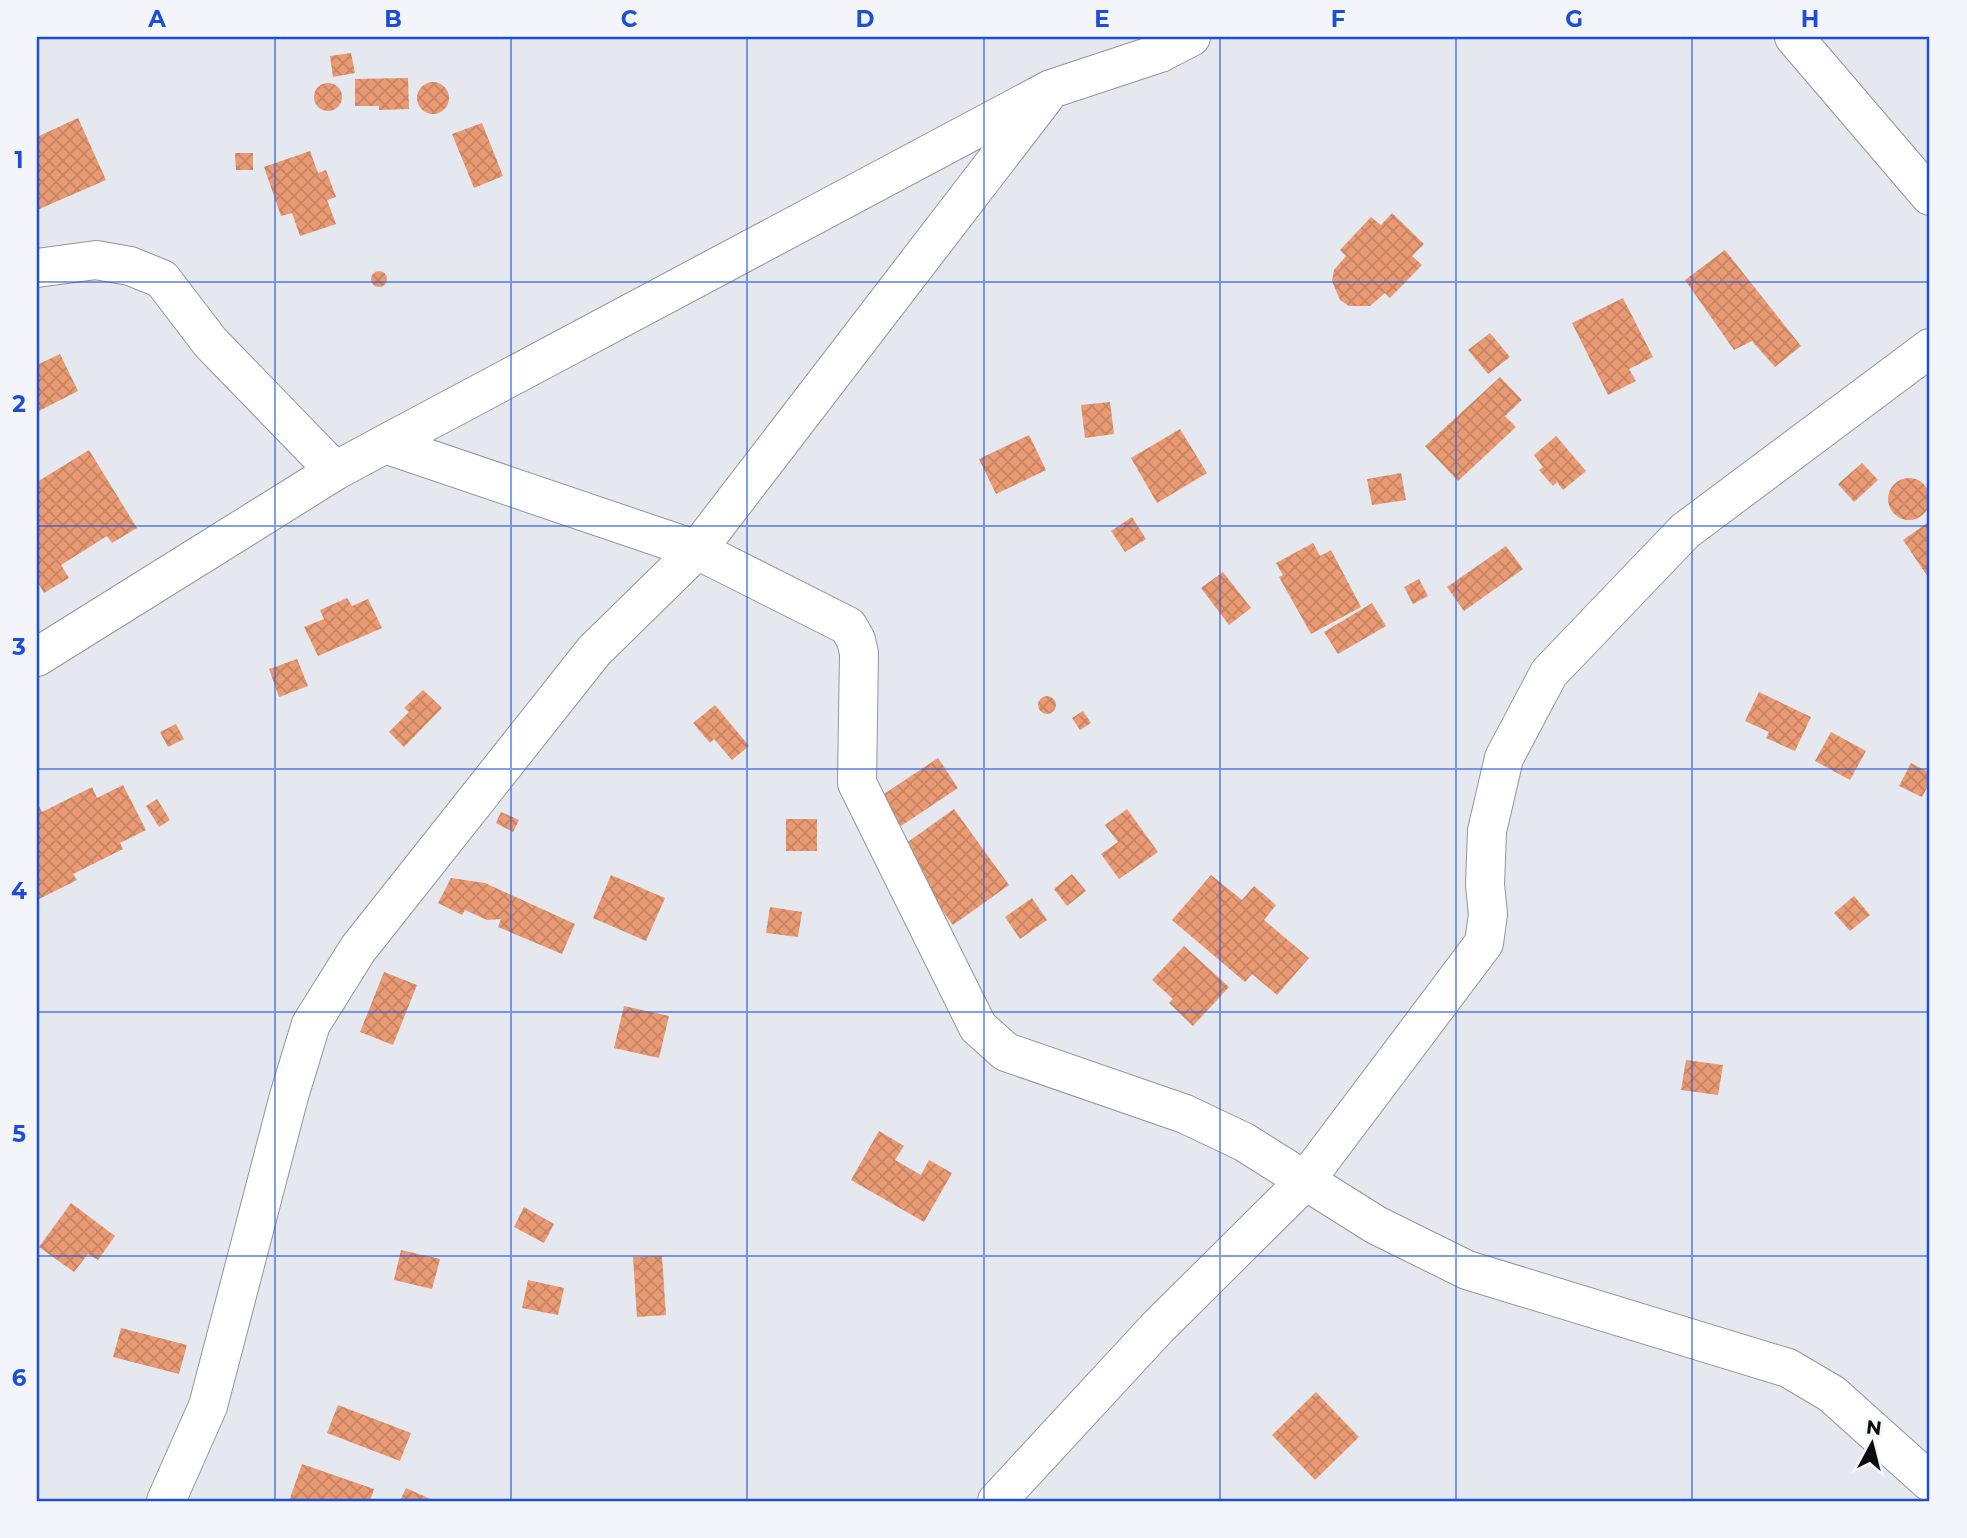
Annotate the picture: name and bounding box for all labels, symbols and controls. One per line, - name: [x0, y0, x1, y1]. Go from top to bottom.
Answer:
- text: A: [147, 5, 166, 33]
- text: B: [384, 5, 402, 33]
- text: C: [621, 5, 638, 33]
- text: D: [856, 5, 875, 33]
- text: E: [1094, 5, 1110, 33]
- text: F: [1331, 5, 1346, 33]
- text: G: [1565, 5, 1583, 33]
- text: H: [1801, 5, 1819, 33]
- text: 1: [14, 146, 24, 174]
- text: 2: [12, 390, 26, 418]
- text: 3: [11, 633, 26, 661]
- text: 4: [11, 877, 27, 905]
- text: 5: [12, 1120, 26, 1148]
- text: 6: [12, 1364, 27, 1392]
- north arrow: [1838, 1408, 1908, 1478]
- text: N: [1865, 1415, 1883, 1440]

